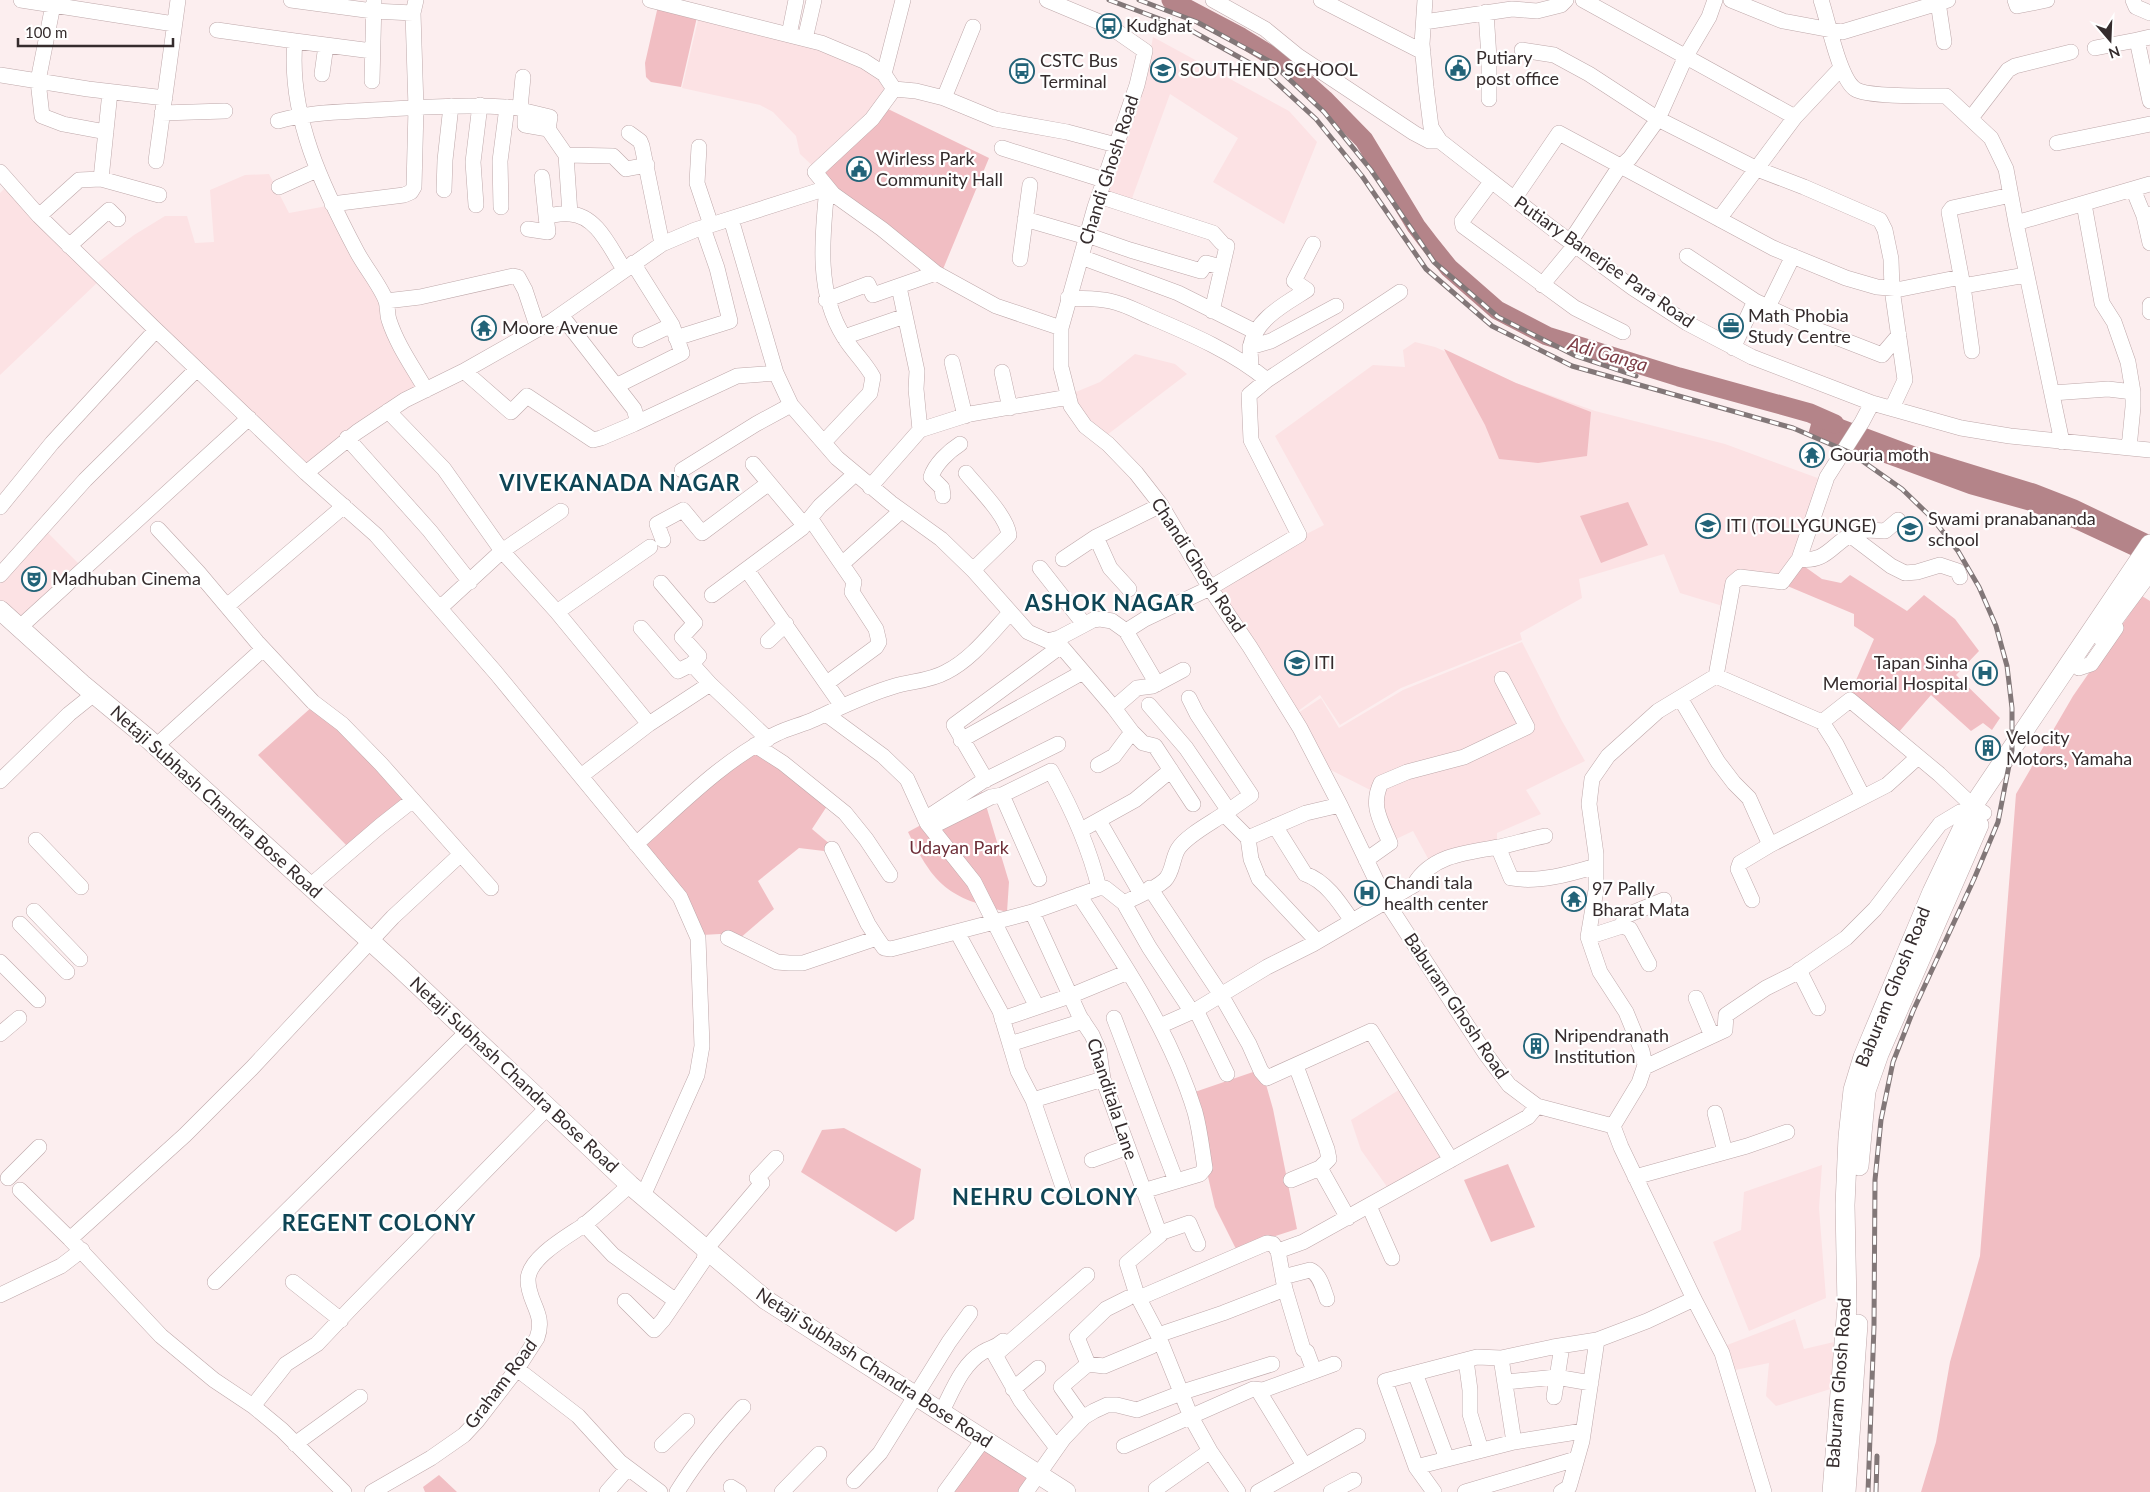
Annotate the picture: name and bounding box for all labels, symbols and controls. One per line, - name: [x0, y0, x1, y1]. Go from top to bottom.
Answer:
- bus stop icon: Kudghat: [1096, 13, 1122, 39]
- place label: Kudghat: [1126, 14, 1193, 36]
- scale bar: [18, 15, 172, 47]
- north arrow: [2085, 15, 2135, 65]
- text: 100 m: [25, 23, 67, 41]
- text: N: [2107, 43, 2122, 63]
- place label: Putiary post office: [1476, 46, 1559, 89]
- place label: CSTC Bus Terminal: [1040, 49, 1118, 92]
- public building icon: Putiary post office: [1445, 55, 1471, 81]
- school or university icon: SOUTHEND SCHOOL: [1150, 57, 1176, 83]
- bus stop icon: CSTC Bus Terminal: [1009, 58, 1035, 84]
- place label: SOUTHEND SCHOOL: [1180, 58, 1358, 80]
- street label: Chandi Ghosh Road: [1074, 92, 1143, 247]
- place label: Wirless Park Community Hall: [876, 147, 1003, 190]
- public building icon: Wirless Park Community Hall: [846, 156, 872, 182]
- street label: Putiary Banerjee Para Road: [1510, 191, 1699, 332]
- place label: Math Phobia Study Centre: [1748, 304, 1851, 347]
- office icon: Math Phobia Study Centre: [1718, 313, 1744, 339]
- temple icon: Moore Avenue: [471, 315, 497, 341]
- place label: Moore Avenue: [502, 316, 618, 338]
- water label: Adi Ganga: [1565, 331, 1651, 376]
- temple icon: Gouria moth: [1799, 442, 1825, 468]
- place label: Gouria moth: [1830, 443, 1929, 465]
- district label: VIVEKANADA NAGAR: [498, 469, 741, 496]
- street label: Chandi Ghosh Road: [1147, 493, 1250, 636]
- place label: Swami pranabananda school: [1928, 507, 2096, 550]
- school or university icon: ITI (TOLLYGUNGE): [1695, 513, 1721, 539]
- place label: ITI (TOLLYGUNGE): [1726, 514, 1876, 536]
- school or university icon: Swami pranabananda school: [1897, 516, 1923, 542]
- theatre icon: Madhuban Cinema: [21, 566, 47, 592]
- place label: Madhuban Cinema: [52, 567, 201, 589]
- district label: ASHOK NAGAR: [1024, 589, 1195, 616]
- school or university icon: ITI: [1284, 650, 1310, 676]
- place label: ITI: [1314, 651, 1335, 673]
- place label: Tapan Sinha Memorial Hospital: [1823, 651, 1968, 694]
- hospital icon: Tapan Sinha Memorial Hospital: [1972, 660, 1998, 686]
- street label: Netaji Subhash Chandra Bose Road: [106, 700, 327, 902]
- place label: Velocity Motors, Yamaha: [2006, 726, 2132, 769]
- building icon: Velocity Motors, Yamaha: [1975, 735, 2001, 761]
- park label: Udayan Park: [909, 836, 1010, 858]
- place label: Chandi tala health center: [1384, 871, 1489, 914]
- place label: 97 Pally Bharat Mata: [1592, 877, 1689, 920]
- hospital icon: Chandi tala health center: [1354, 880, 1380, 906]
- temple icon: 97 Pally Bharat Mata: [1561, 886, 1587, 912]
- street label: Baburam Ghosh Road: [1850, 903, 1934, 1070]
- street label: Baburam Ghosh Road: [1400, 928, 1514, 1082]
- street label: Netaji Subhash Chandra Bose Road: [406, 972, 624, 1177]
- place label: Nripendranath Institution: [1554, 1024, 1669, 1067]
- building icon: Nripendranath Institution: [1523, 1033, 1549, 1059]
- street label: Chanditala Lane: [1083, 1035, 1143, 1162]
- district label: NEHRU COLONY: [952, 1183, 1138, 1210]
- district label: REGENT COLONY: [282, 1209, 476, 1236]
- street label: Netaji Subhash Chandra Bose Road: [752, 1282, 997, 1452]
- street label: Baburam Ghosh Road: [1821, 1297, 1855, 1469]
- street label: Graham Road: [459, 1334, 541, 1433]

